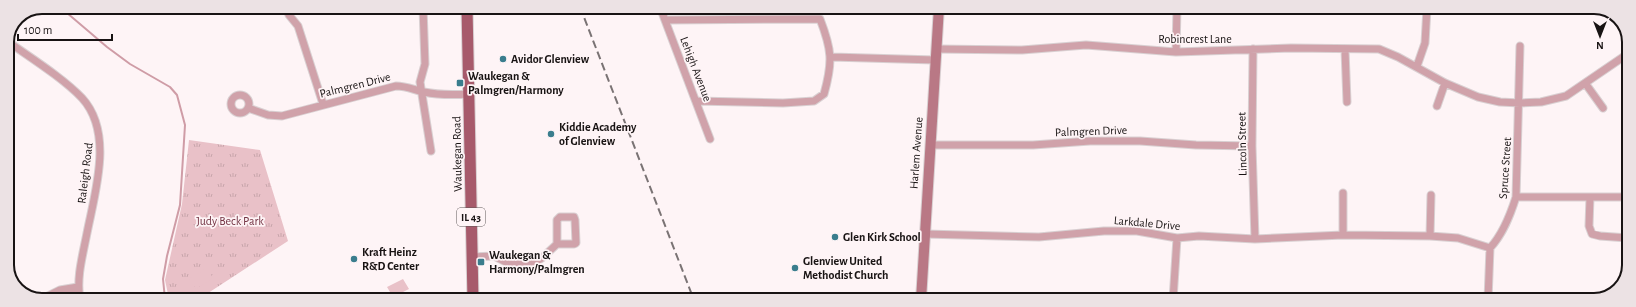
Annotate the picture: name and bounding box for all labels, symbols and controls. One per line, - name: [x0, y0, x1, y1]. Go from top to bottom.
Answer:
- scale bar: [18, 16, 112, 42]
- north arrow: [1580, 16, 1620, 56]
- text: 100 m: [24, 24, 52, 36]
- street label: Robincrest Lane: [1158, 33, 1232, 45]
- street label: Lehigh Avenue: [678, 35, 714, 103]
- text: N: [1596, 40, 1604, 51]
- place label: Avidor Glenview: [511, 53, 590, 65]
- marker: Avidor Glenview: [498, 54, 508, 64]
- street label: Palmgren Drive: [318, 70, 392, 100]
- place label: Waukegan & Palmgren/Harmony: [468, 70, 564, 97]
- marker: Waukegan & Palmgren/Harmony: [455, 78, 465, 88]
- street label: Lincoln Street: [1235, 112, 1249, 176]
- street label: Waukegan Road: [450, 116, 464, 192]
- street label: Harlem Avenue: [907, 116, 925, 190]
- place label: Kiddie Academy of Glenview: [559, 121, 637, 147]
- street label: Palmgren Drive: [1055, 124, 1127, 138]
- marker: Kiddie Academy of Glenview: [546, 129, 556, 139]
- street label: Spruce Street: [1497, 136, 1513, 199]
- street label: Raleigh Road: [75, 142, 95, 204]
- road number: IL 43: [457, 208, 485, 226]
- street label: Larkdale Drive: [1113, 214, 1181, 232]
- park label: Judy Beck Park: [196, 215, 264, 228]
- place label: Glen Kirk School: [843, 231, 921, 243]
- marker: Glen Kirk School: [830, 232, 840, 242]
- place label: Kraft Heinz R&D Center: [362, 246, 420, 272]
- place label: Waukegan & Harmony/Palmgren: [489, 249, 585, 276]
- marker: Kraft Heinz R&D Center: [349, 254, 359, 264]
- place label: Glenview United Methodist Church: [803, 255, 888, 281]
- marker: Waukegan & Harmony/Palmgren: [476, 257, 486, 267]
- marker: Glenview United Methodist Church: [790, 263, 800, 273]

